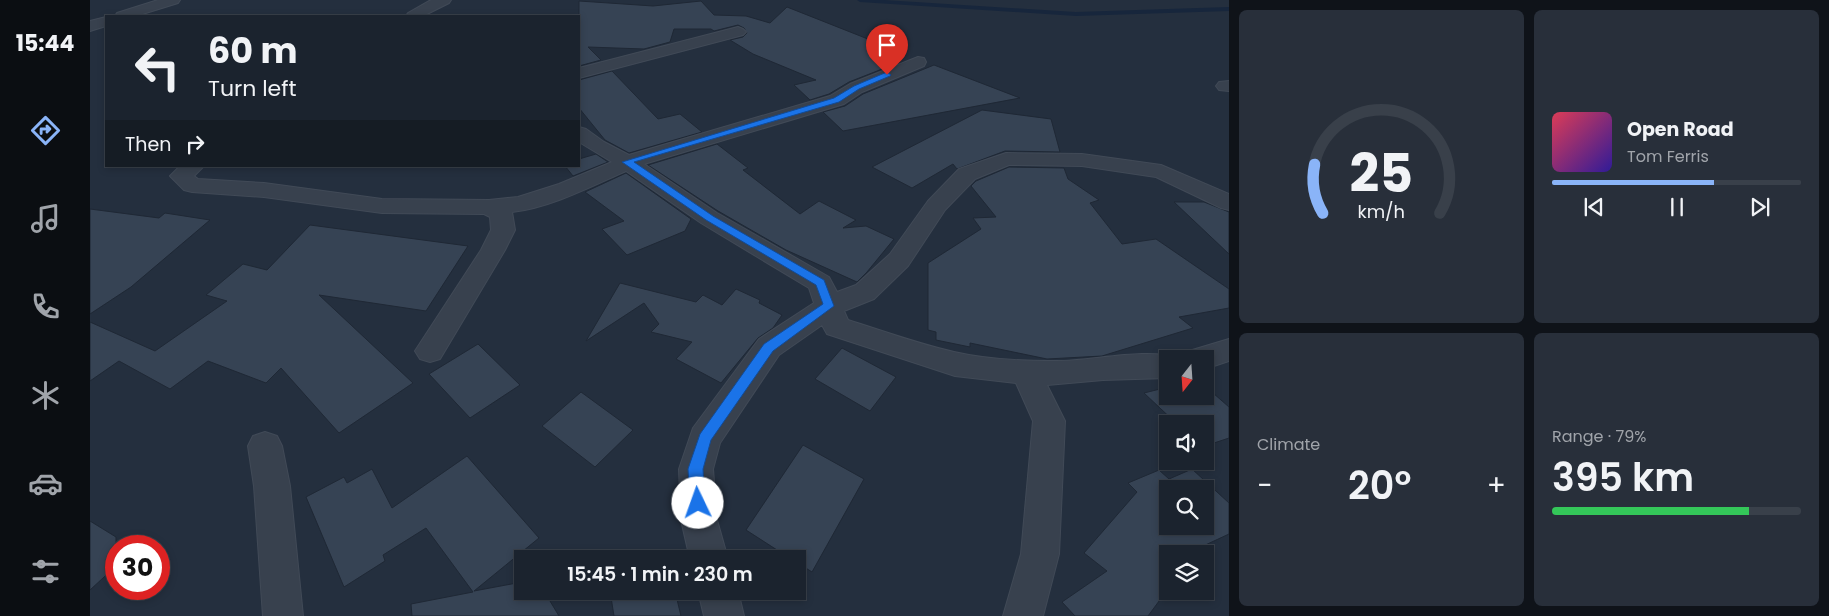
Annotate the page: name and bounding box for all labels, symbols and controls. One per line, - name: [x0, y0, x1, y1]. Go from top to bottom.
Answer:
- pin: [866, 24, 908, 75]
- text: 60 m: [208, 26, 298, 75]
- text: 15:44: [16, 28, 74, 59]
- icon: arrive: [873, 31, 901, 59]
- icon: left: [125, 35, 190, 100]
- text: Turn left: [208, 73, 296, 104]
- icon: directions: [28, 113, 63, 148]
- text: Open Road: [1627, 116, 1734, 143]
- icon: right: [181, 130, 209, 158]
- text: Then: [125, 131, 171, 158]
- text: 25: [1350, 137, 1413, 210]
- text: Tom Ferris: [1627, 145, 1709, 168]
- icon: previous: [1580, 193, 1608, 221]
- icon: pause: [1663, 193, 1691, 221]
- icon: next: [1746, 193, 1774, 221]
- text: km/h: [1358, 199, 1405, 224]
- icon: music: [28, 201, 63, 236]
- icon: phone: [28, 289, 63, 324]
- north arrow: [1159, 350, 1214, 405]
- map controls: [1159, 350, 1214, 600]
- icon: climate: [28, 378, 63, 413]
- button: sound: [1159, 415, 1214, 470]
- text: Range · 79%: [1552, 425, 1646, 448]
- text: Climate: [1257, 433, 1320, 456]
- text: 395 km: [1552, 451, 1694, 504]
- text: 20°: [1348, 459, 1411, 512]
- icon: car: [28, 466, 63, 501]
- text: −: [1257, 466, 1272, 505]
- text: +: [1487, 466, 1506, 505]
- position arrow: [671, 476, 723, 528]
- button: search: [1159, 480, 1214, 535]
- speed limit sign: 30: [105, 535, 170, 600]
- button: layers: [1159, 545, 1214, 600]
- icon: filters: [28, 554, 63, 589]
- text: 15:45 · 1 min · 230 m: [567, 561, 753, 588]

